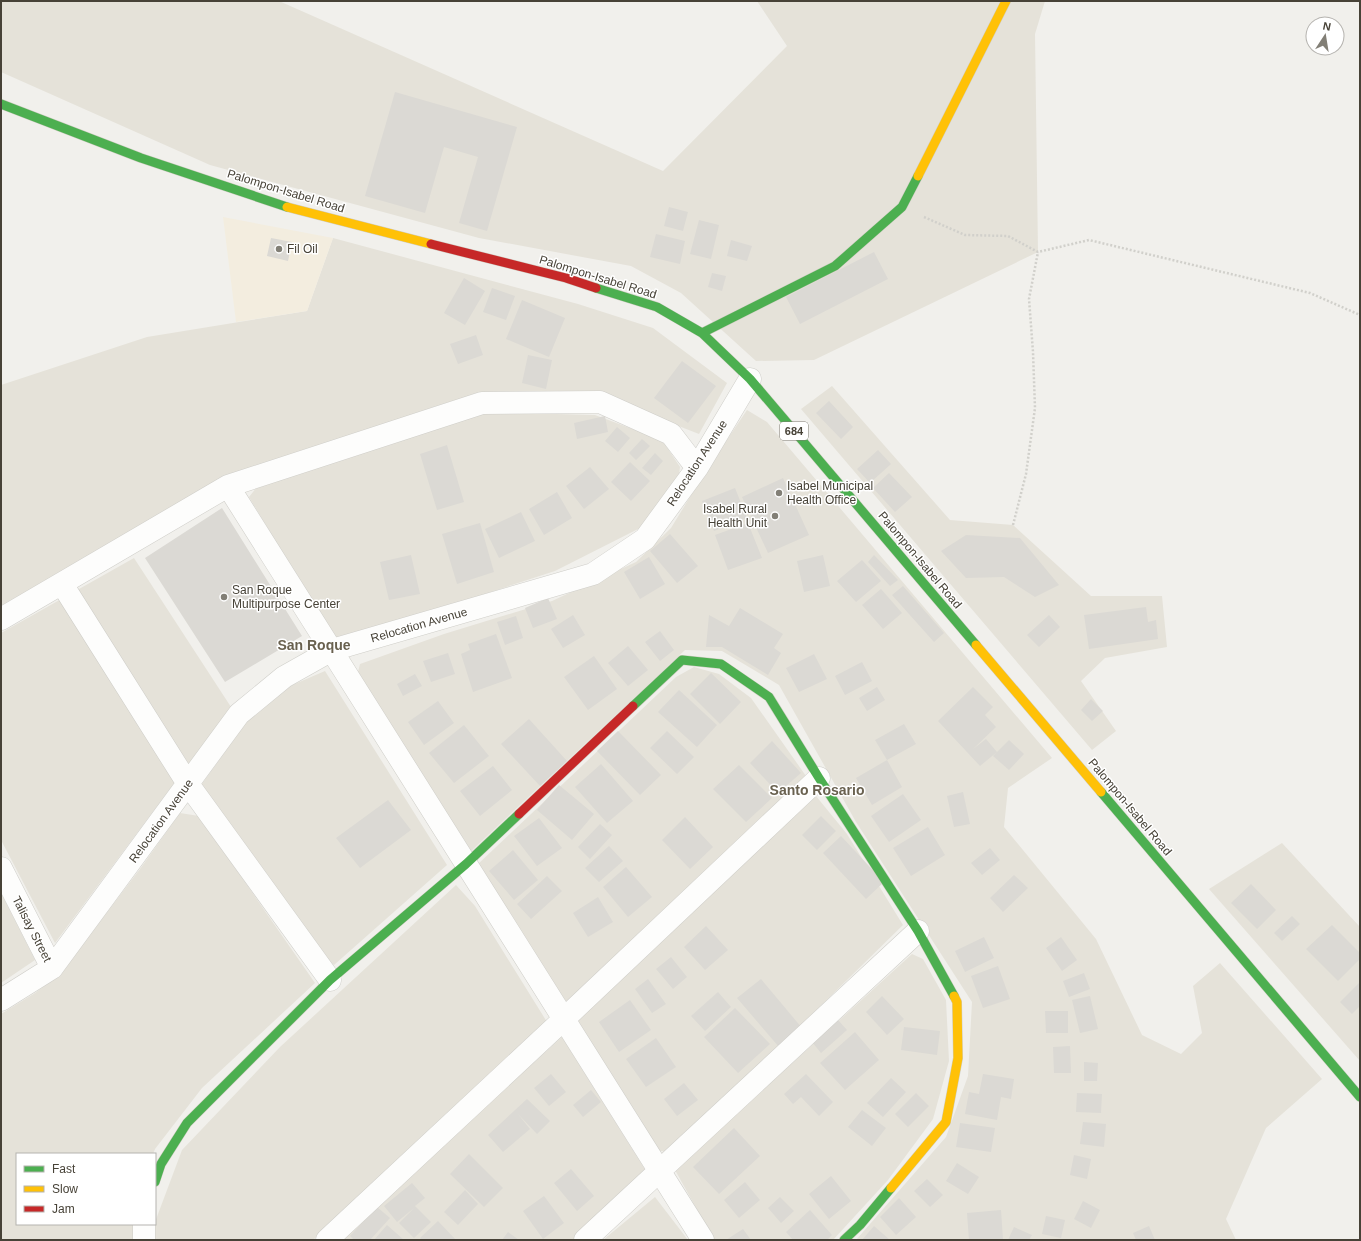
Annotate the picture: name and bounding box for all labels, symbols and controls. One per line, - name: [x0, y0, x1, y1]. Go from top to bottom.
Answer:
- north arrow: [1305, 16, 1345, 56]
- text: N: [1322, 20, 1332, 33]
- street label: Palompon-Isabel Road: [226, 166, 346, 216]
- place label: Fil Oil: [287, 242, 318, 256]
- marker: Fil Oil: [274, 244, 284, 254]
- street label: Palompon-Isabel Road: [538, 252, 658, 302]
- street label: Relocation Avenue: [664, 417, 730, 509]
- road number: 684: [780, 422, 808, 440]
- place label: Isabel Municipal Health Office: [787, 479, 873, 507]
- marker: Isabel Municipal Health Office: [774, 488, 784, 498]
- place label: Isabel Rural Health Unit: [703, 502, 768, 530]
- street label: Palompon-Isabel Road: [875, 509, 965, 611]
- marker: Isabel Rural Health Unit: [770, 511, 780, 521]
- place label: San Roque Multipurpose Center: [232, 583, 340, 611]
- marker: San Roque Multipurpose Center: [219, 592, 229, 602]
- street label: Relocation Avenue: [369, 604, 469, 645]
- district label: San Roque: [277, 637, 351, 653]
- street label: Palompon-Isabel Road: [1085, 756, 1175, 858]
- street label: Relocation Avenue: [126, 776, 196, 866]
- district label: Santo Rosario: [770, 782, 864, 798]
- street label: Talisay Street: [9, 894, 55, 965]
- legend: [16, 1153, 156, 1225]
- text: Fast: [52, 1162, 76, 1176]
- text: Slow: [52, 1182, 78, 1196]
- text: Jam: [52, 1202, 75, 1216]

